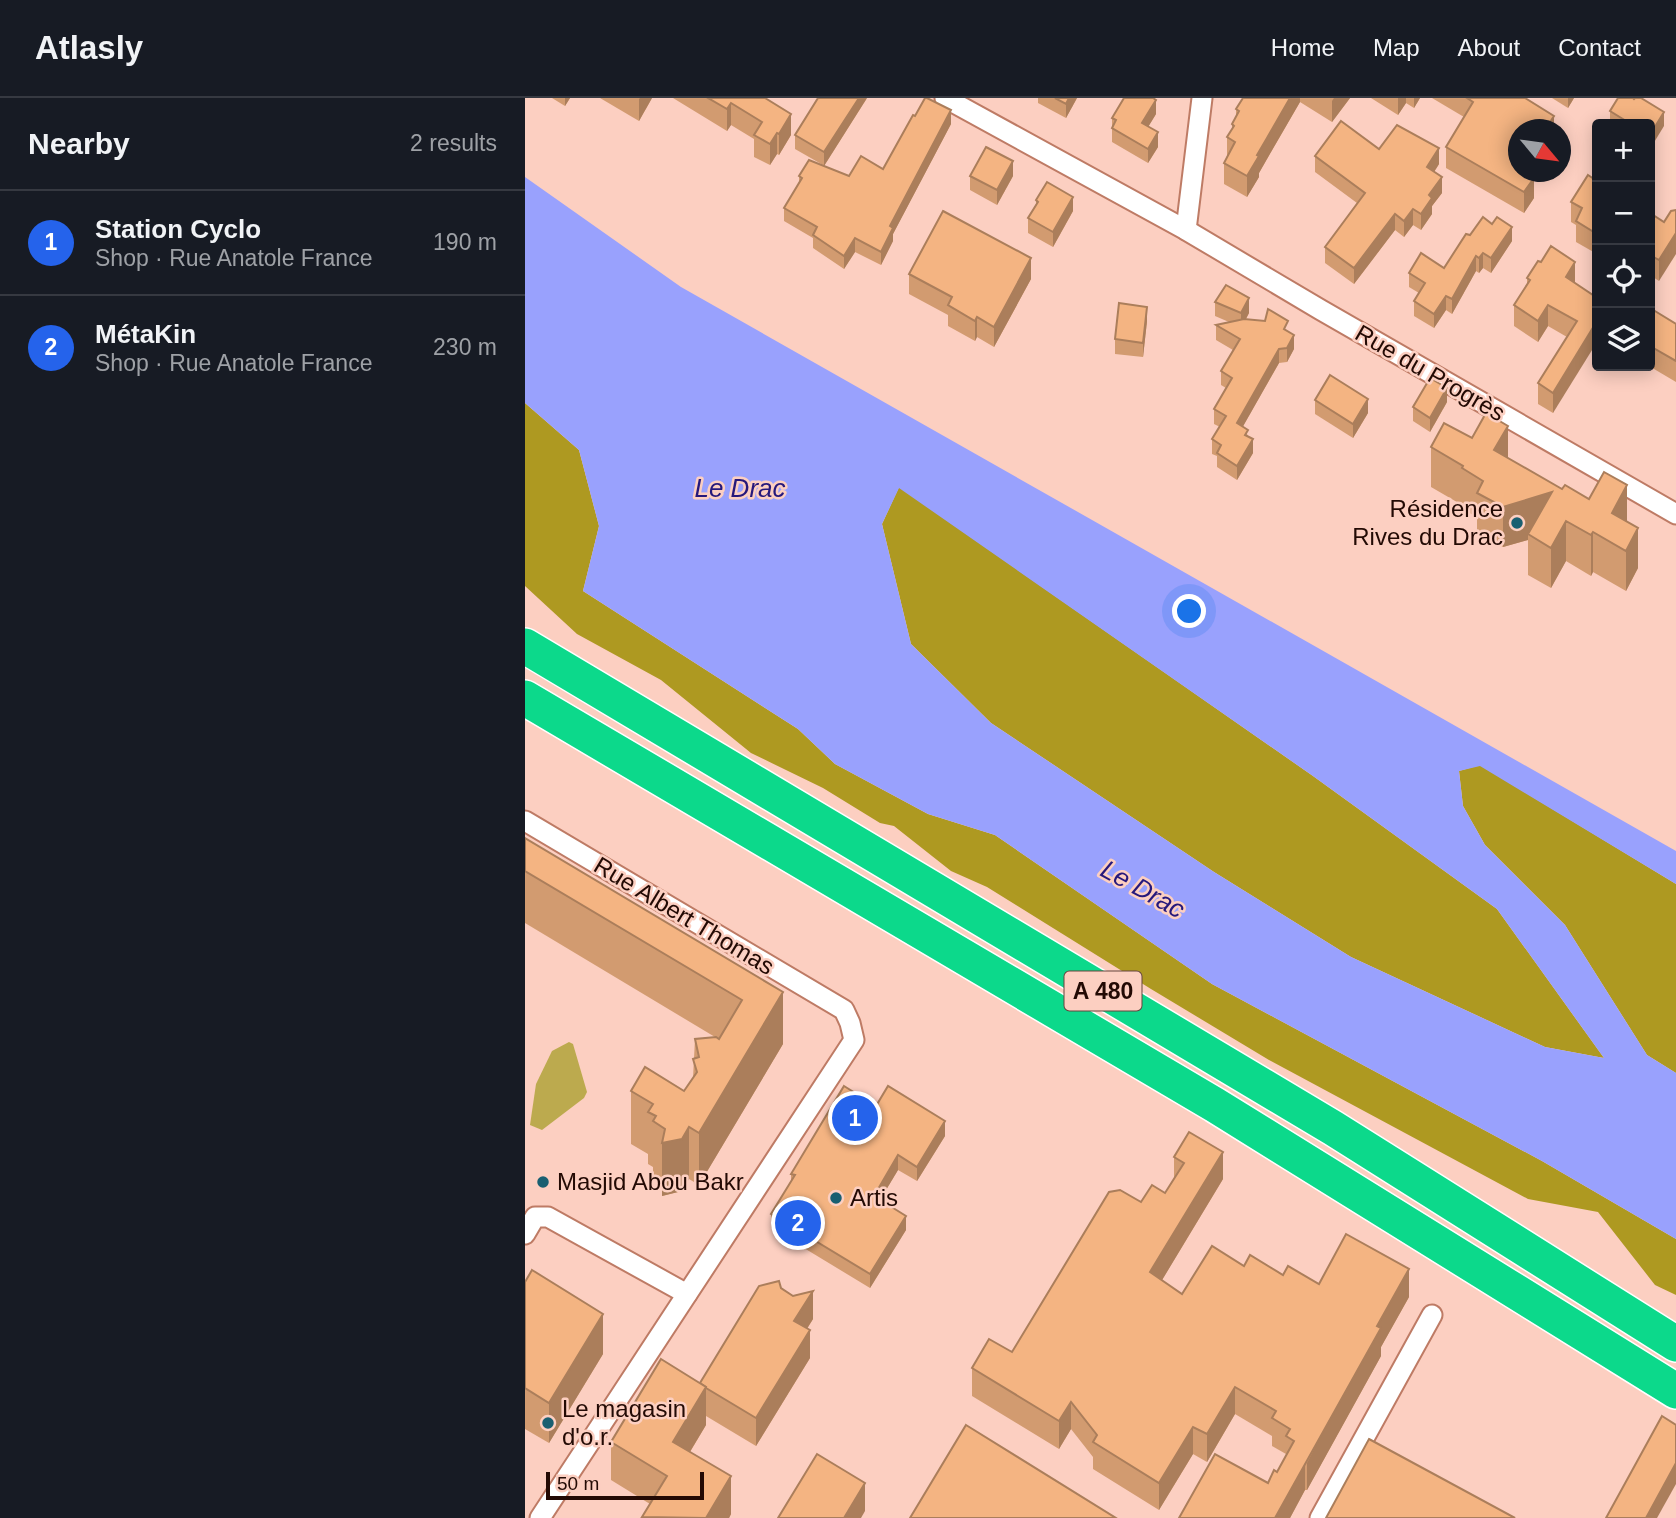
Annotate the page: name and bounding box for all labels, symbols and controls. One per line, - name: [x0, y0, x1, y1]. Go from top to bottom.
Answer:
- text: Atlasly: [35, 29, 143, 66]
- text: Home: [1271, 34, 1335, 61]
- text: Map: [1373, 34, 1420, 61]
- text: About: [1458, 34, 1520, 61]
- text: Contact: [1558, 34, 1641, 61]
- north arrow: [1508, 119, 1571, 182]
- map controls: [1592, 119, 1655, 371]
- button: +: [1592, 119, 1655, 182]
- text: Nearby: [28, 127, 130, 160]
- text: 2 results: [410, 130, 497, 156]
- button: −: [1592, 182, 1655, 245]
- text: Station Cyclo: [95, 214, 261, 244]
- text: 1: [45, 229, 57, 255]
- text: 190 m: [433, 229, 497, 255]
- text: Shop · Rue Anatole France: [95, 245, 372, 271]
- button: locate: [1592, 245, 1655, 308]
- button: layers: [1592, 308, 1655, 371]
- text: MétaKin: [95, 319, 196, 349]
- street label: Rue du Progrès: [1351, 319, 1510, 426]
- text: 2: [45, 334, 57, 360]
- text: 230 m: [433, 334, 497, 360]
- text: Shop · Rue Anatole France: [95, 350, 372, 376]
- water label: Le Drac: [694, 473, 786, 503]
- place label: Résidence Rives du Drac: [1352, 495, 1503, 550]
- marker: Résidence Rives du Drac: [1509, 515, 1525, 531]
- your location: [1172, 594, 1206, 628]
- street label: Rue Albert Thomas: [589, 851, 779, 980]
- water label: Le Drac: [1096, 854, 1190, 924]
- road number: A 480: [1065, 972, 1141, 1010]
- pin: 1: [832, 1092, 878, 1144]
- place label: Masjid Abou Bakr: [557, 1168, 744, 1195]
- marker: Masjid Abou Bakr: [535, 1174, 551, 1190]
- place label: Artis: [850, 1184, 898, 1211]
- marker: Artis: [828, 1190, 844, 1206]
- pin: 2: [775, 1197, 821, 1249]
- place label: Le magasin d'o.r.: [562, 1395, 686, 1450]
- marker: Le magasin d'o.r.: [540, 1415, 556, 1431]
- scale bar: [546, 1469, 703, 1501]
- text: 50 m: [557, 1473, 599, 1494]

